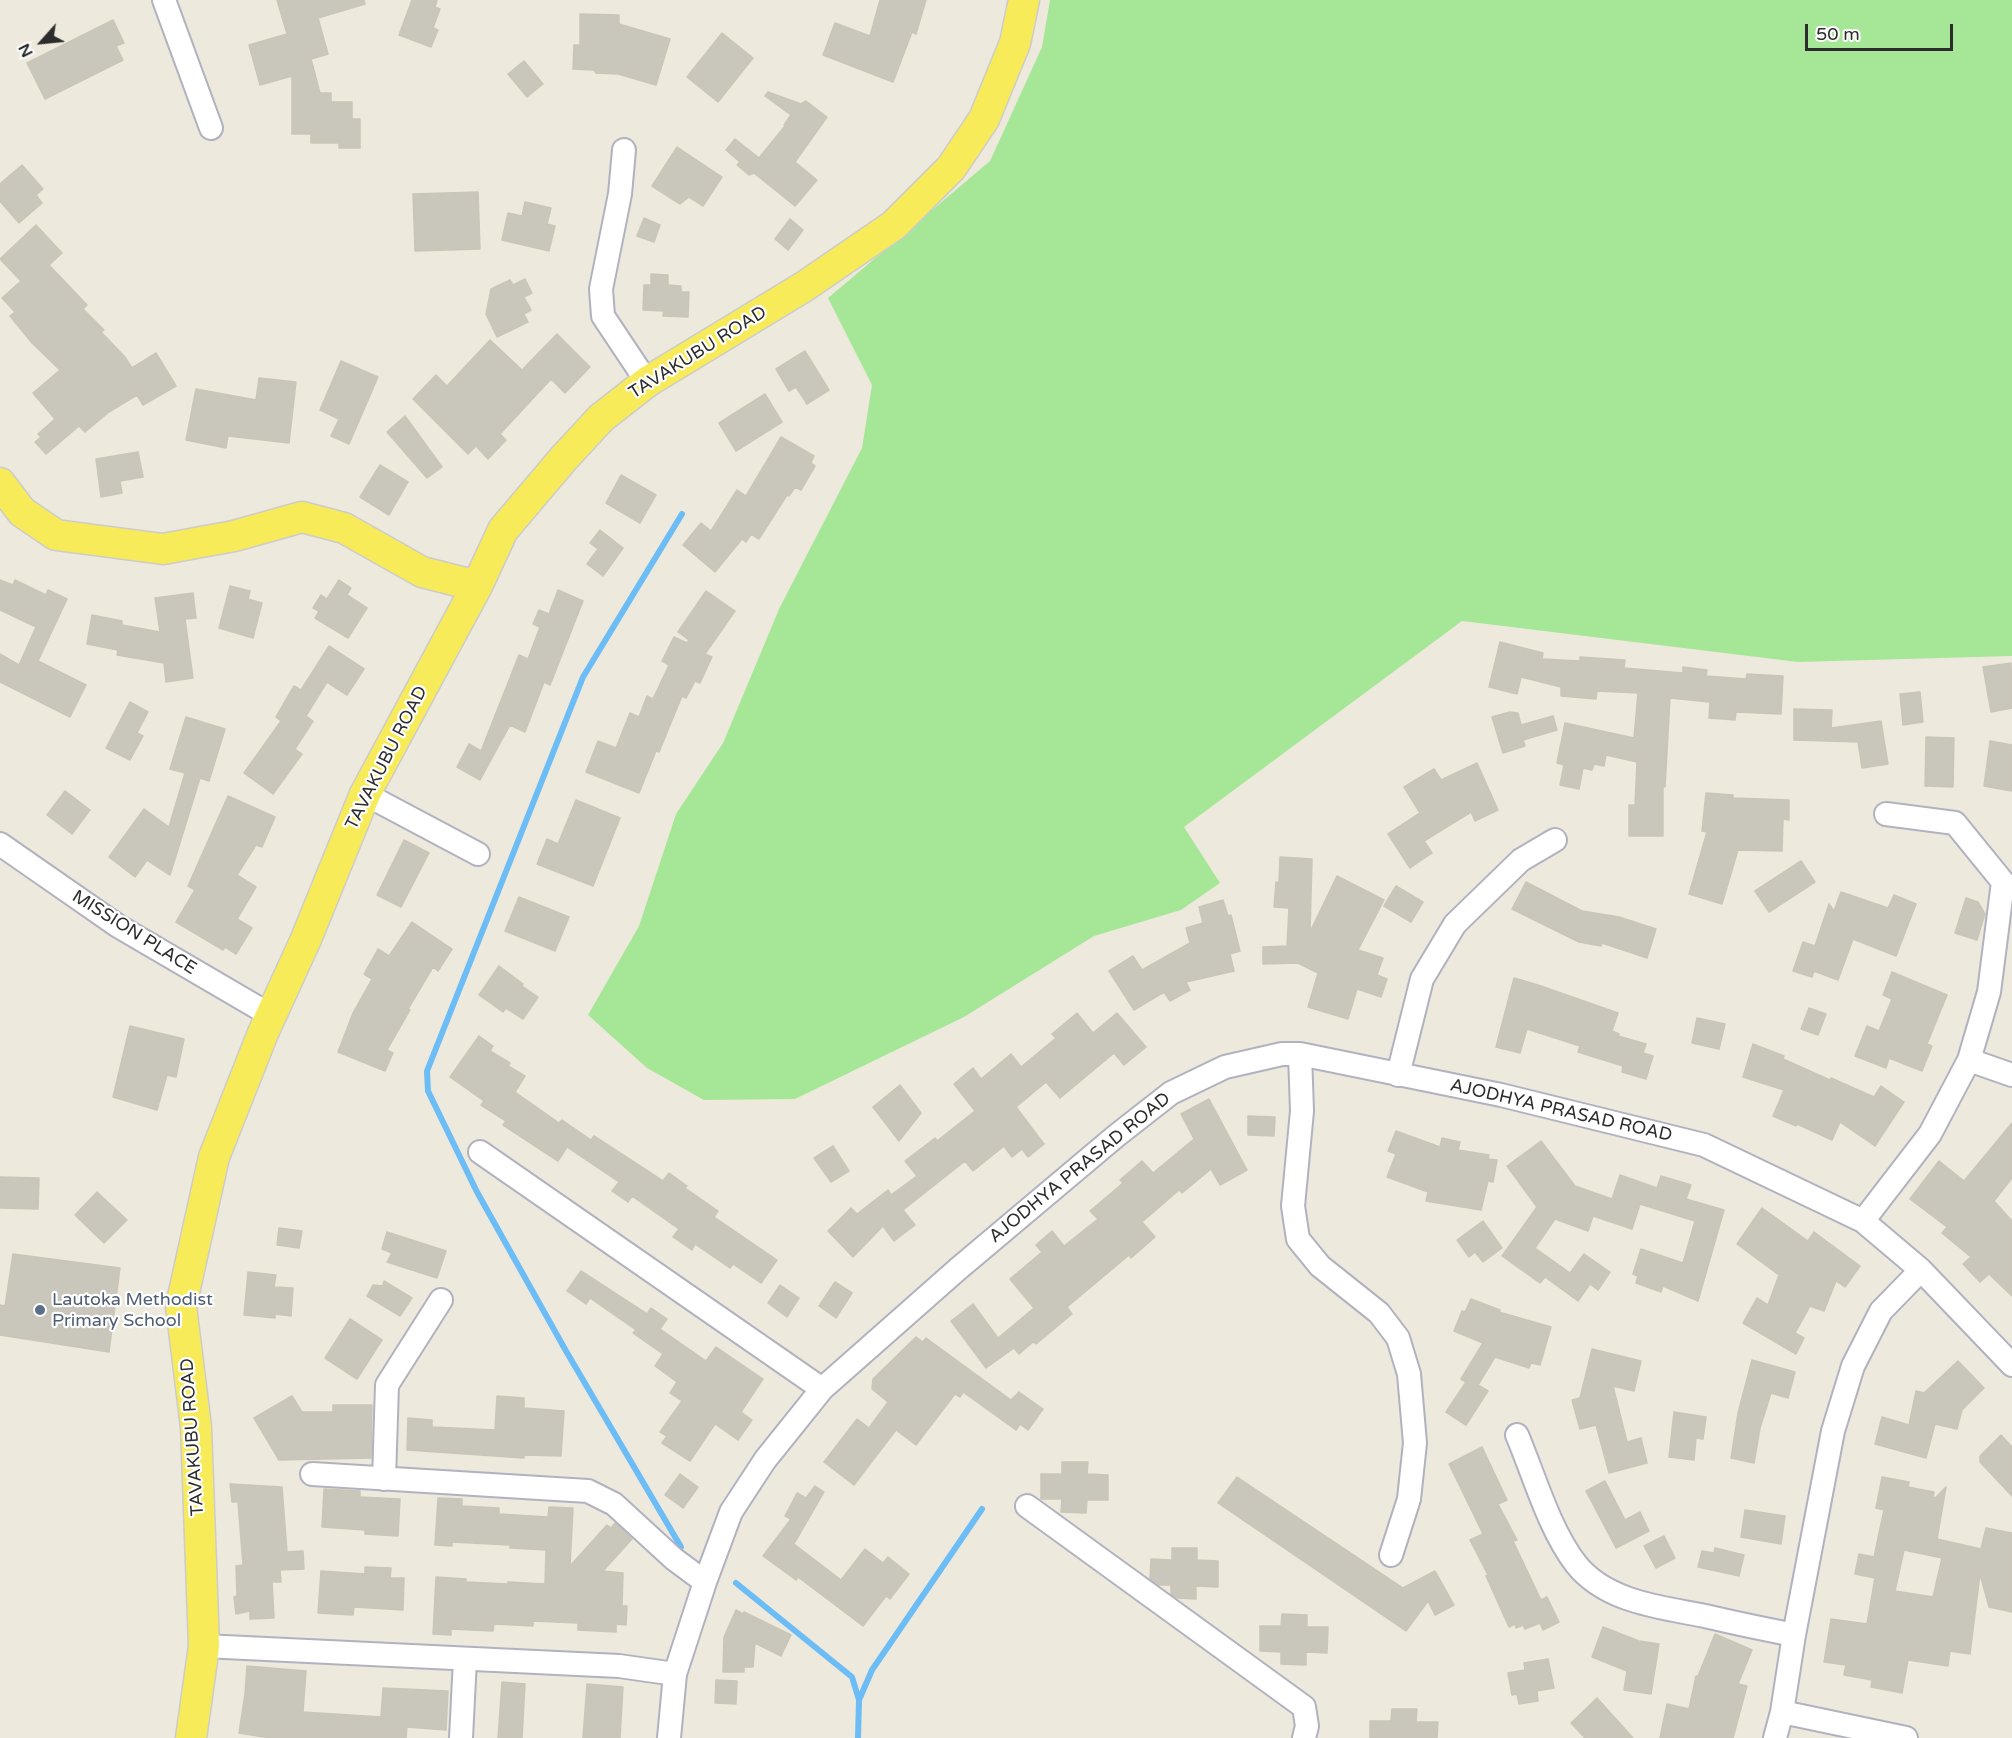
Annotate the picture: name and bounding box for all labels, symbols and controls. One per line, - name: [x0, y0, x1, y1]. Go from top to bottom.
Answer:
- north arrow: [12, 12, 72, 72]
- scale bar: [1808, 12, 1956, 50]
- text: 50 m: [1816, 23, 1860, 45]
- text: N: [14, 40, 38, 60]
- street label: TAVAKUBU ROAD: [625, 302, 771, 404]
- street label: TAVAKUBU ROAD: [341, 683, 433, 833]
- street label: MISSION PLACE: [68, 886, 200, 980]
- street label: AJODHYA PRASAD ROAD: [1448, 1075, 1674, 1147]
- street label: AJODHYA PRASAD ROAD: [985, 1088, 1175, 1248]
- place label: Lautoka Methodist Primary School: [52, 1289, 213, 1332]
- marker: Lautoka Methodist Primary School: [33, 1303, 47, 1317]
- street label: TAVAKUBU ROAD: [177, 1357, 209, 1517]

